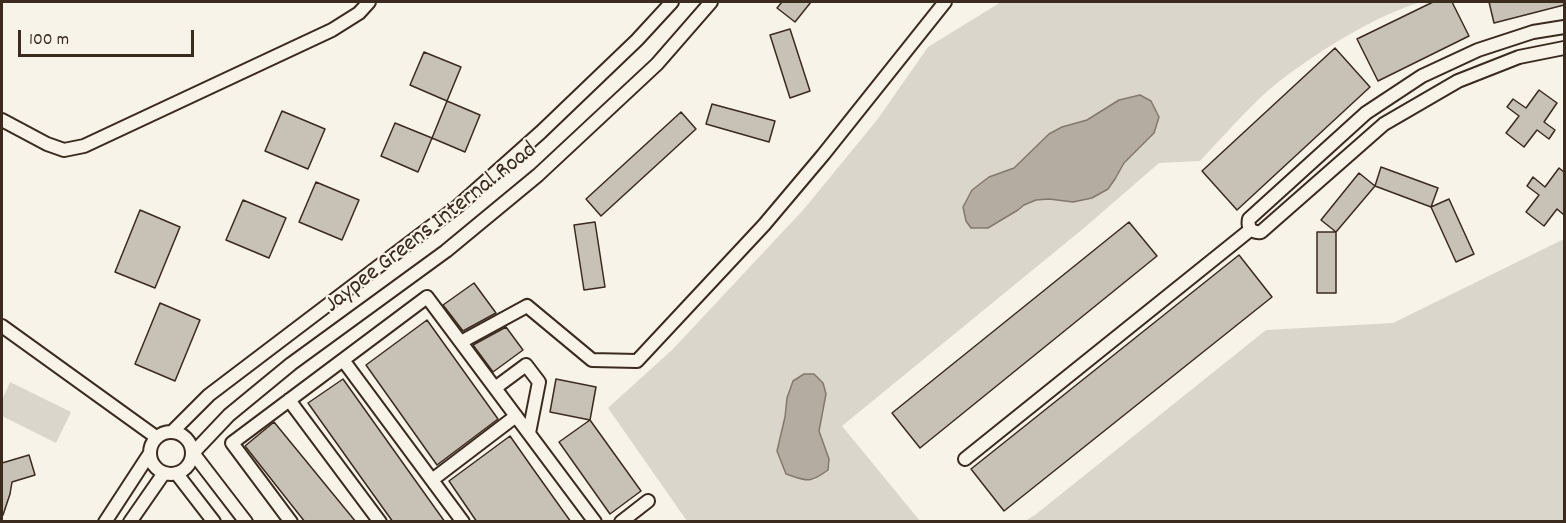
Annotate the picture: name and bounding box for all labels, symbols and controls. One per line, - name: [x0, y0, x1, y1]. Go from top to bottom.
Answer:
- scale bar: [21, 18, 196, 56]
- text: 100 m: [29, 28, 69, 53]
- street label: Jaypee Greens Internal Road: [320, 137, 544, 321]

